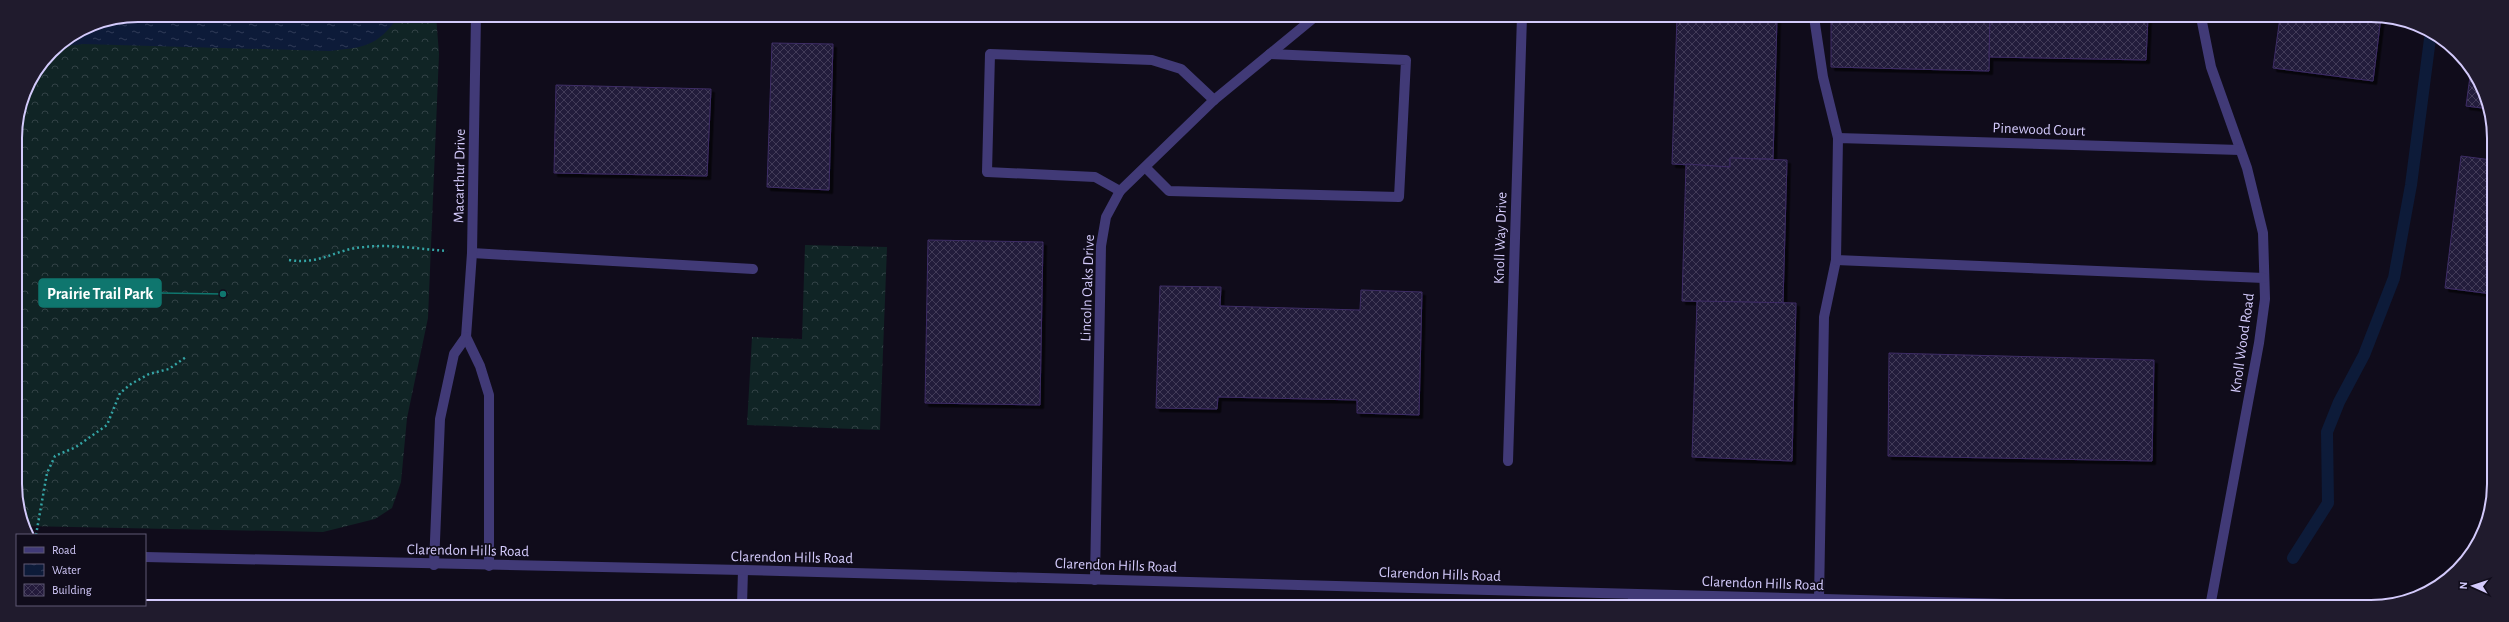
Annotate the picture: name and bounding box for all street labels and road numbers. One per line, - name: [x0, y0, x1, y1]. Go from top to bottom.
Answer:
- street label: Pinewood Court: [1992, 120, 2086, 139]
- street label: Macarthur Drive: [451, 129, 468, 223]
- street label: Knoll Way Drive: [1491, 191, 1510, 284]
- street label: Lincoln Oaks Drive: [1078, 234, 1097, 342]
- street label: Knoll Wood Road: [2228, 292, 2257, 394]
- street label: Clarendon Hills Road: [407, 542, 529, 559]
- street label: Clarendon Hills Road: [731, 549, 853, 566]
- street label: Clarendon Hills Road: [1055, 556, 1177, 575]
- street label: Clarendon Hills Road: [1379, 565, 1501, 584]
- street label: Clarendon Hills Road: [1702, 574, 1824, 593]

